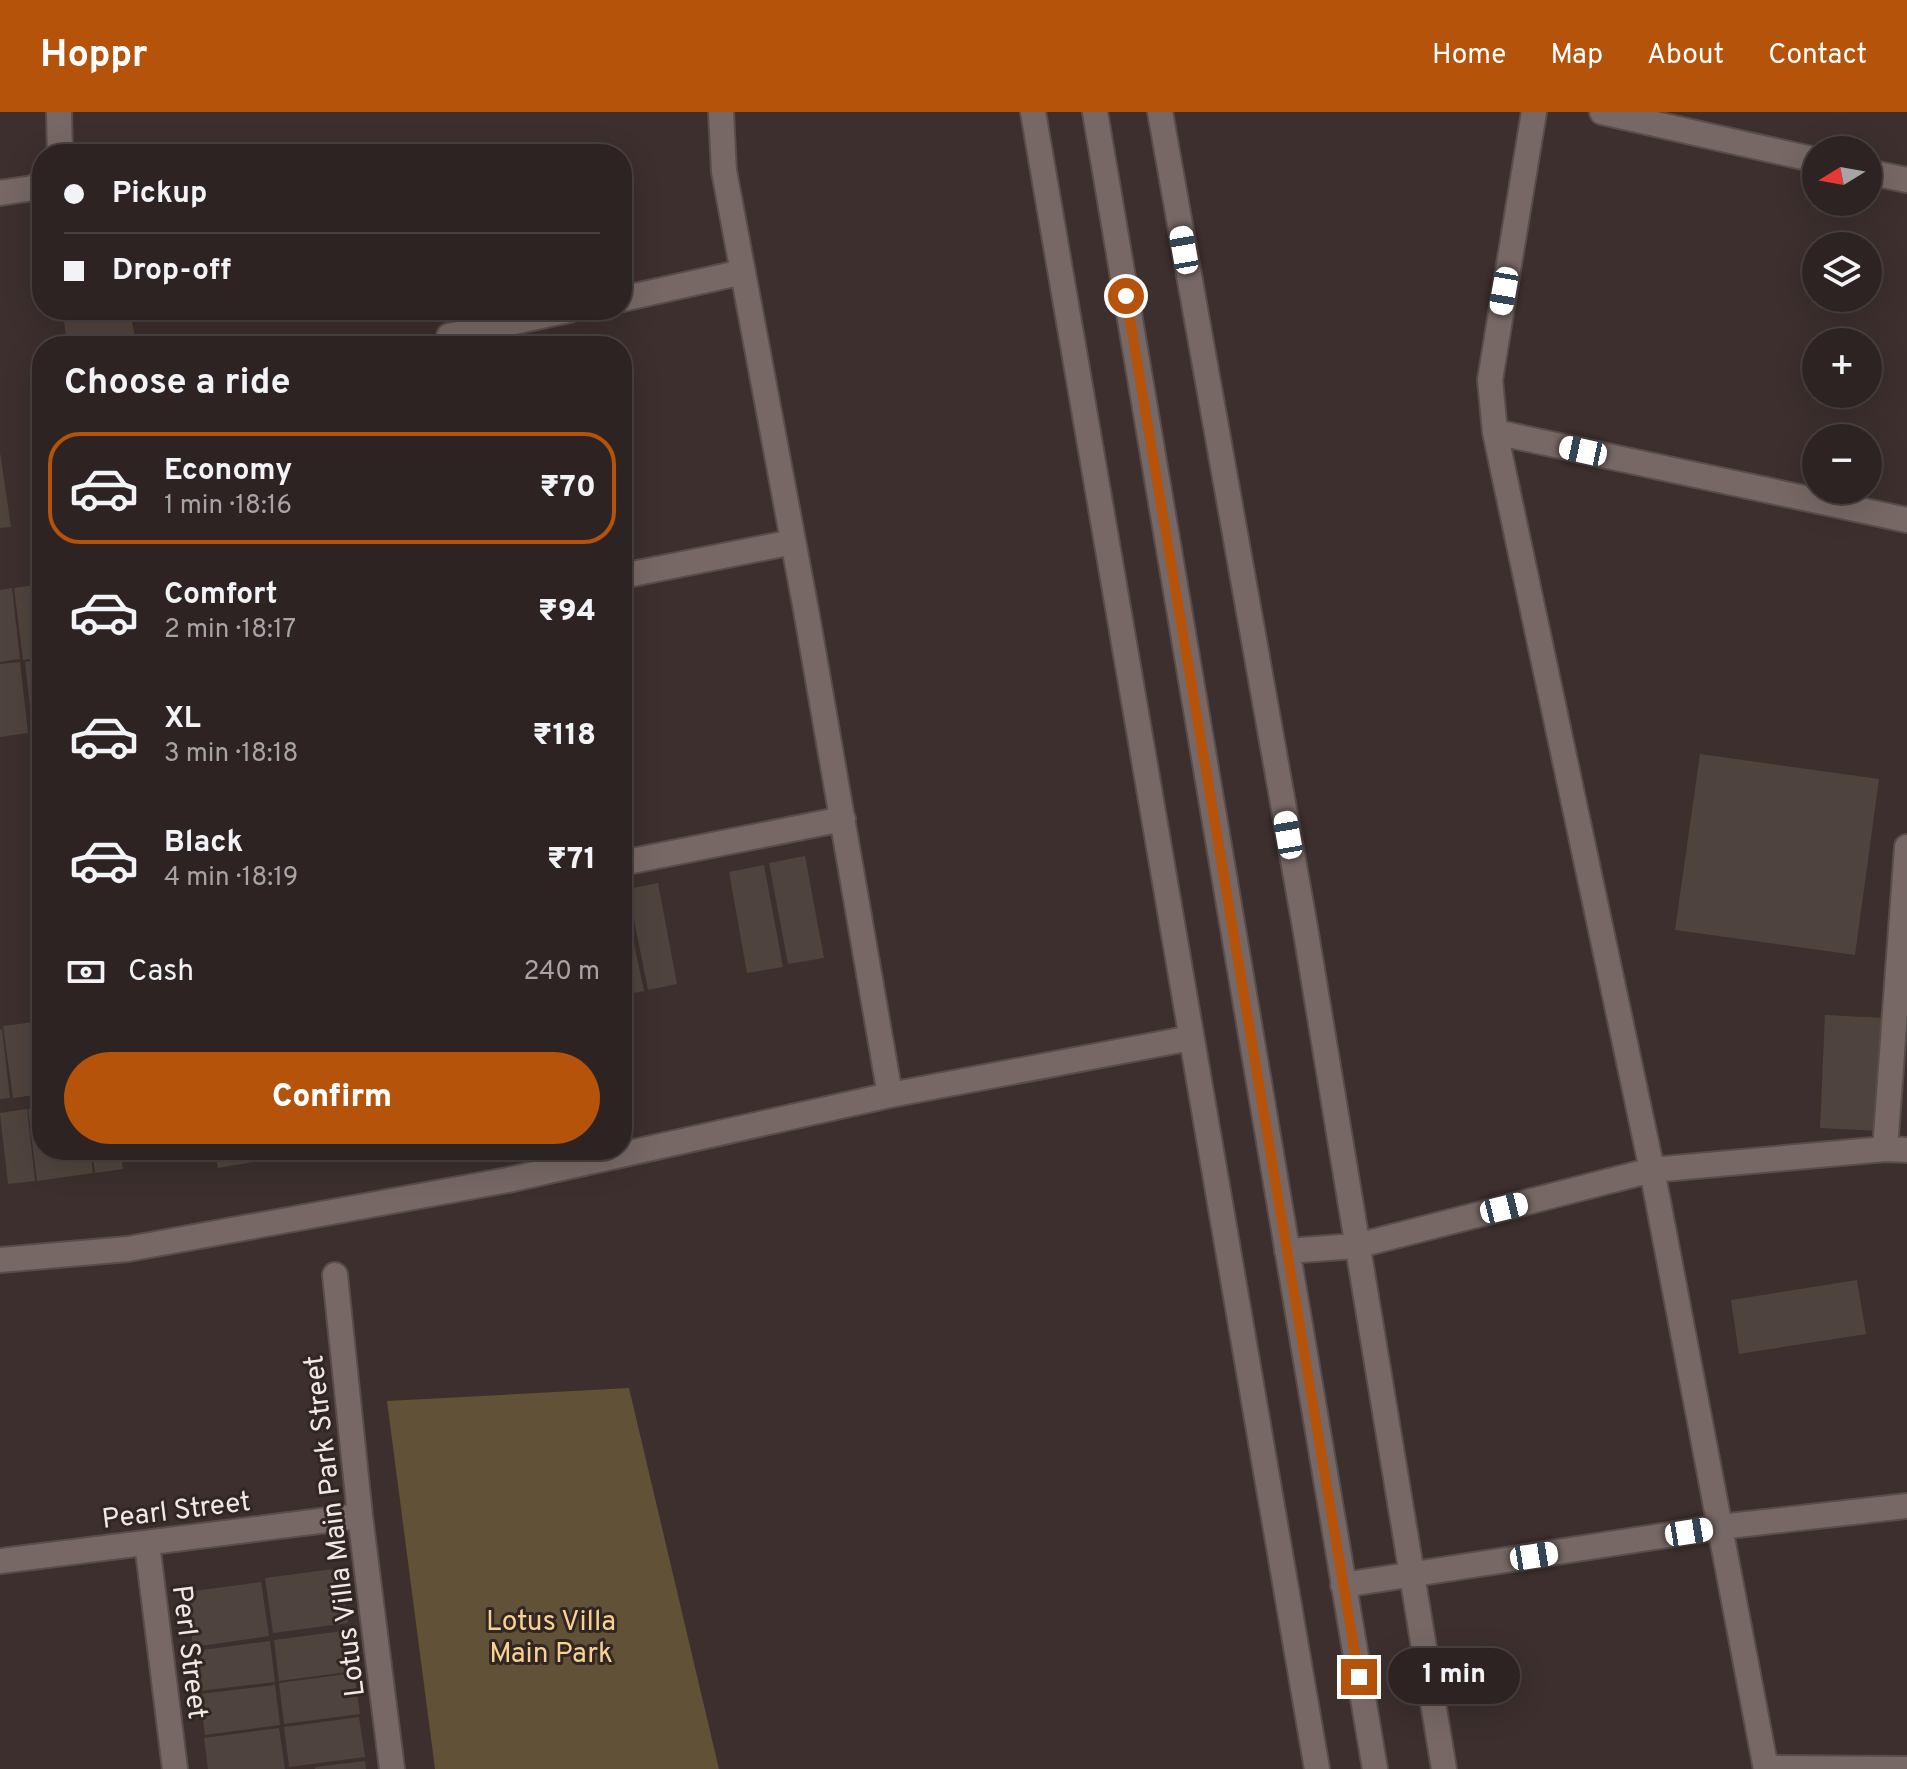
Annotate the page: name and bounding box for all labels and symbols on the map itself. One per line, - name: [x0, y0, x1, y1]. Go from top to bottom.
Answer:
- north arrow: [1802, 136, 1882, 216]
- car: [1168, 224, 1200, 276]
- car: [1488, 265, 1520, 317]
- route start: [1108, 278, 1144, 314]
- car: [1557, 434, 1609, 468]
- car: [1272, 809, 1304, 861]
- car: [1478, 1191, 1530, 1225]
- street label: Lotus Villa Main Park Street: [297, 1353, 375, 1698]
- street label: Pearl Street: [100, 1485, 253, 1539]
- car: [1663, 1516, 1715, 1548]
- car: [1508, 1540, 1560, 1572]
- street label: Perl Street: [162, 1583, 214, 1721]
- park label: Lotus Villa Main Park: [486, 1605, 616, 1673]
- callout: 1 min: [1387, 1649, 1519, 1705]
- route end: [1341, 1659, 1377, 1695]

